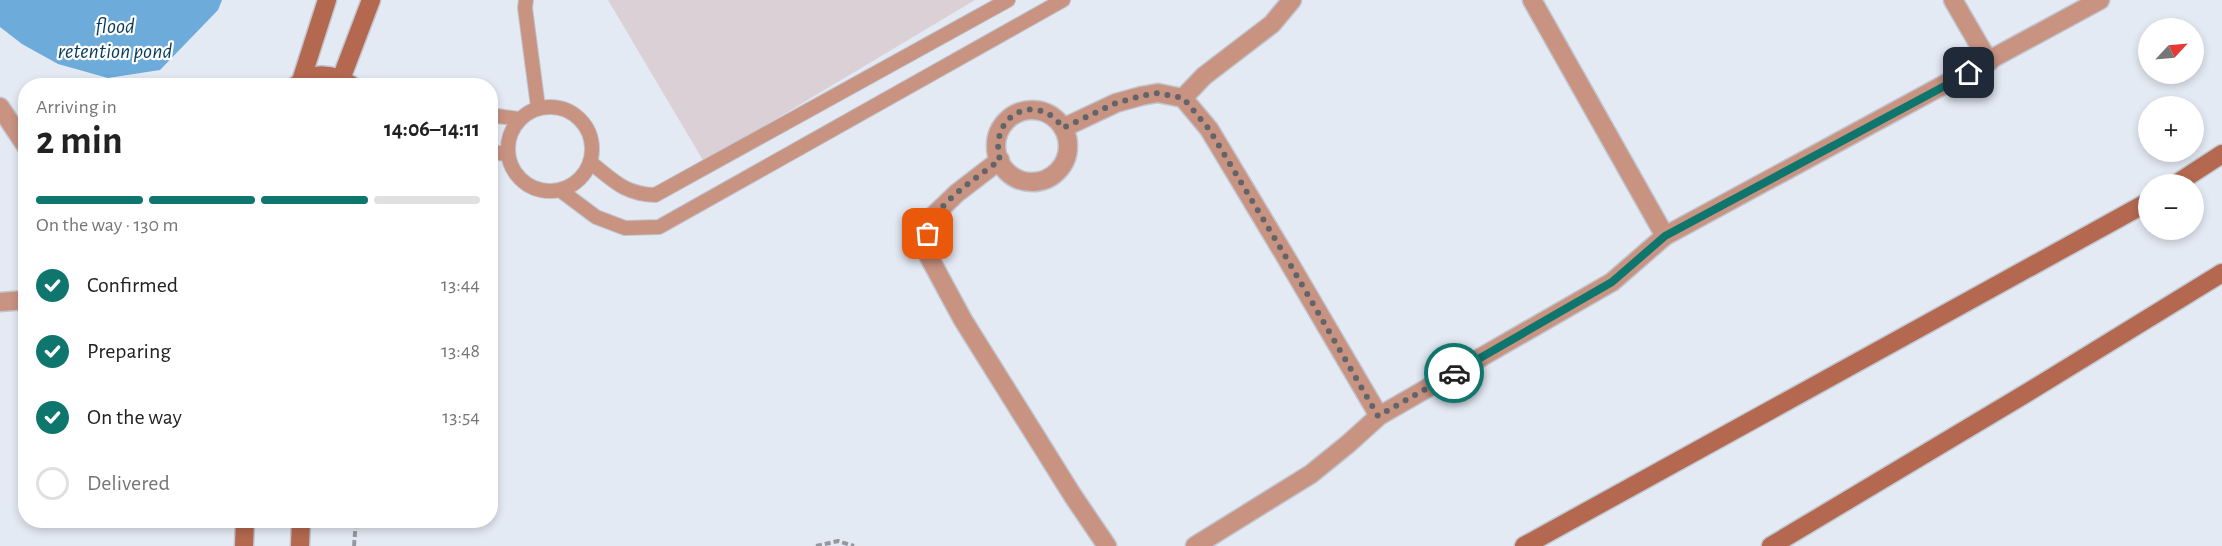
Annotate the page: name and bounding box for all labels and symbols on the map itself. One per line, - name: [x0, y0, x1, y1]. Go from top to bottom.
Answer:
- water label: flood retention pond: [58, 15, 172, 63]
- north arrow: [2138, 18, 2204, 84]
- pin: [1943, 47, 1994, 98]
- pin: [902, 208, 953, 259]
- courier: [1424, 343, 1484, 403]

